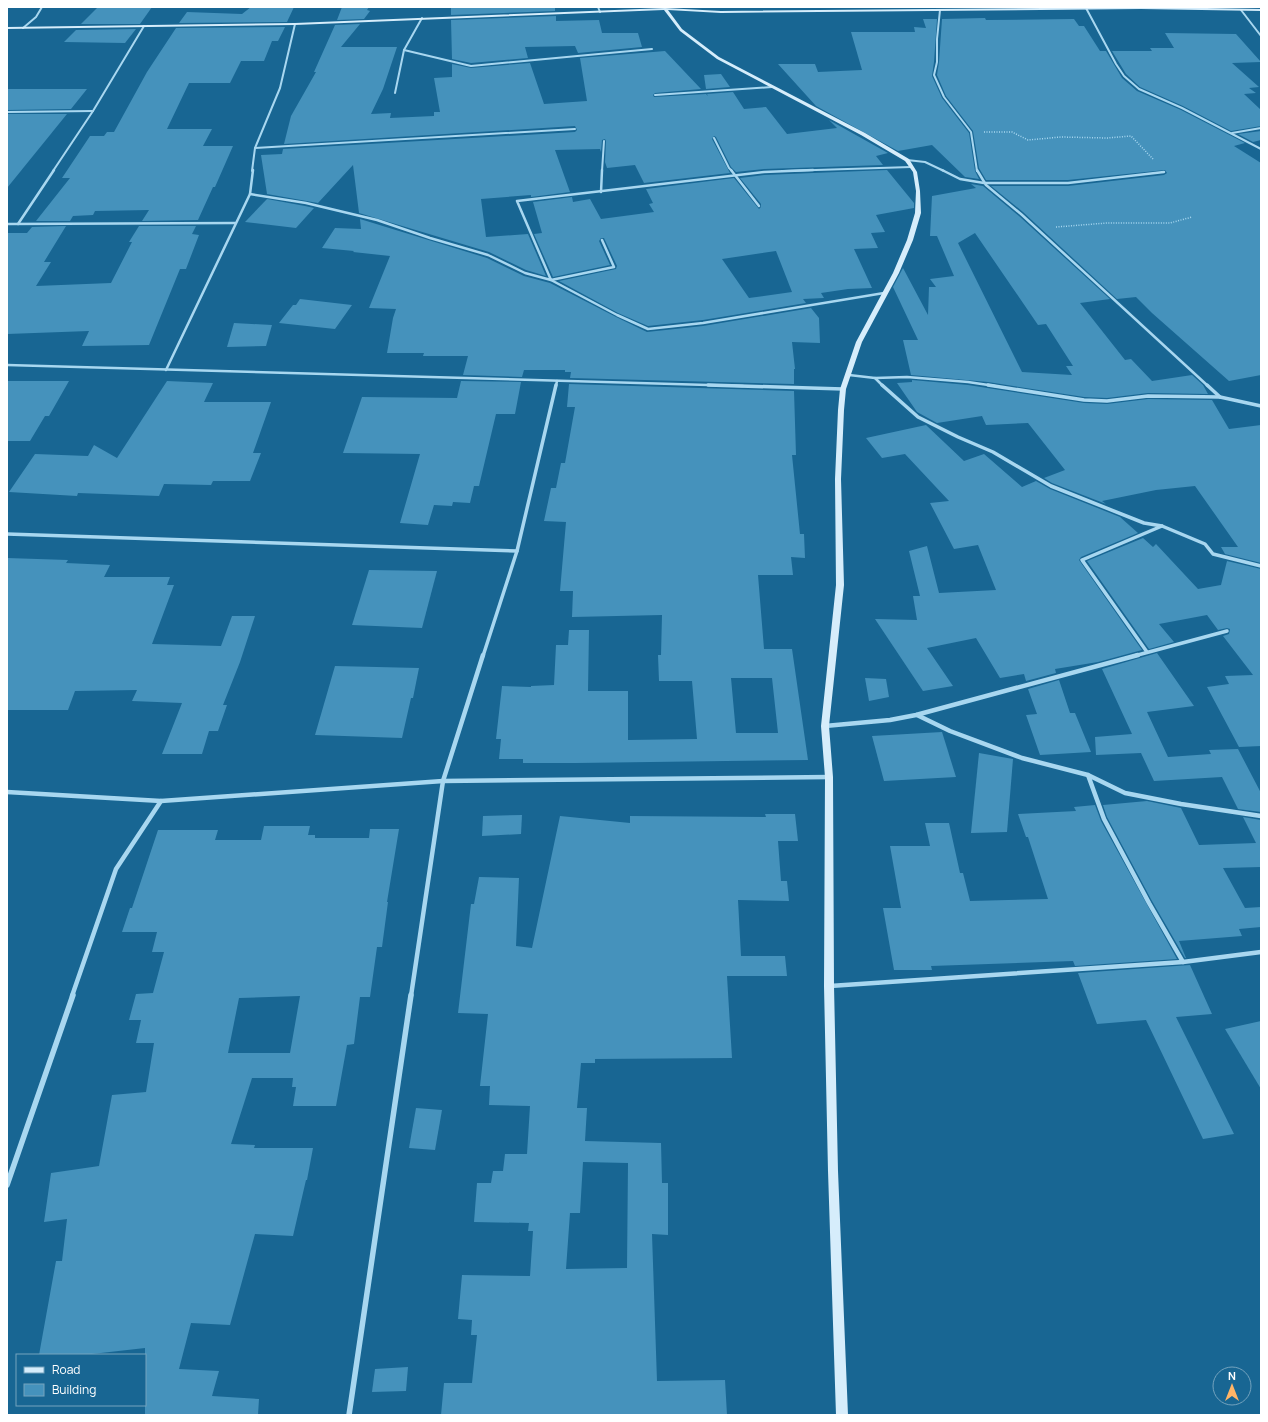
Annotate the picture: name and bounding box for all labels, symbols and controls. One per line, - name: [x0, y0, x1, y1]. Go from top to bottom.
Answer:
- legend: [16, 1354, 146, 1406]
- text: Road: [52, 1361, 80, 1378]
- north arrow: [1212, 1366, 1252, 1406]
- text: N: [1228, 1368, 1236, 1383]
- text: Building: [52, 1381, 96, 1398]

